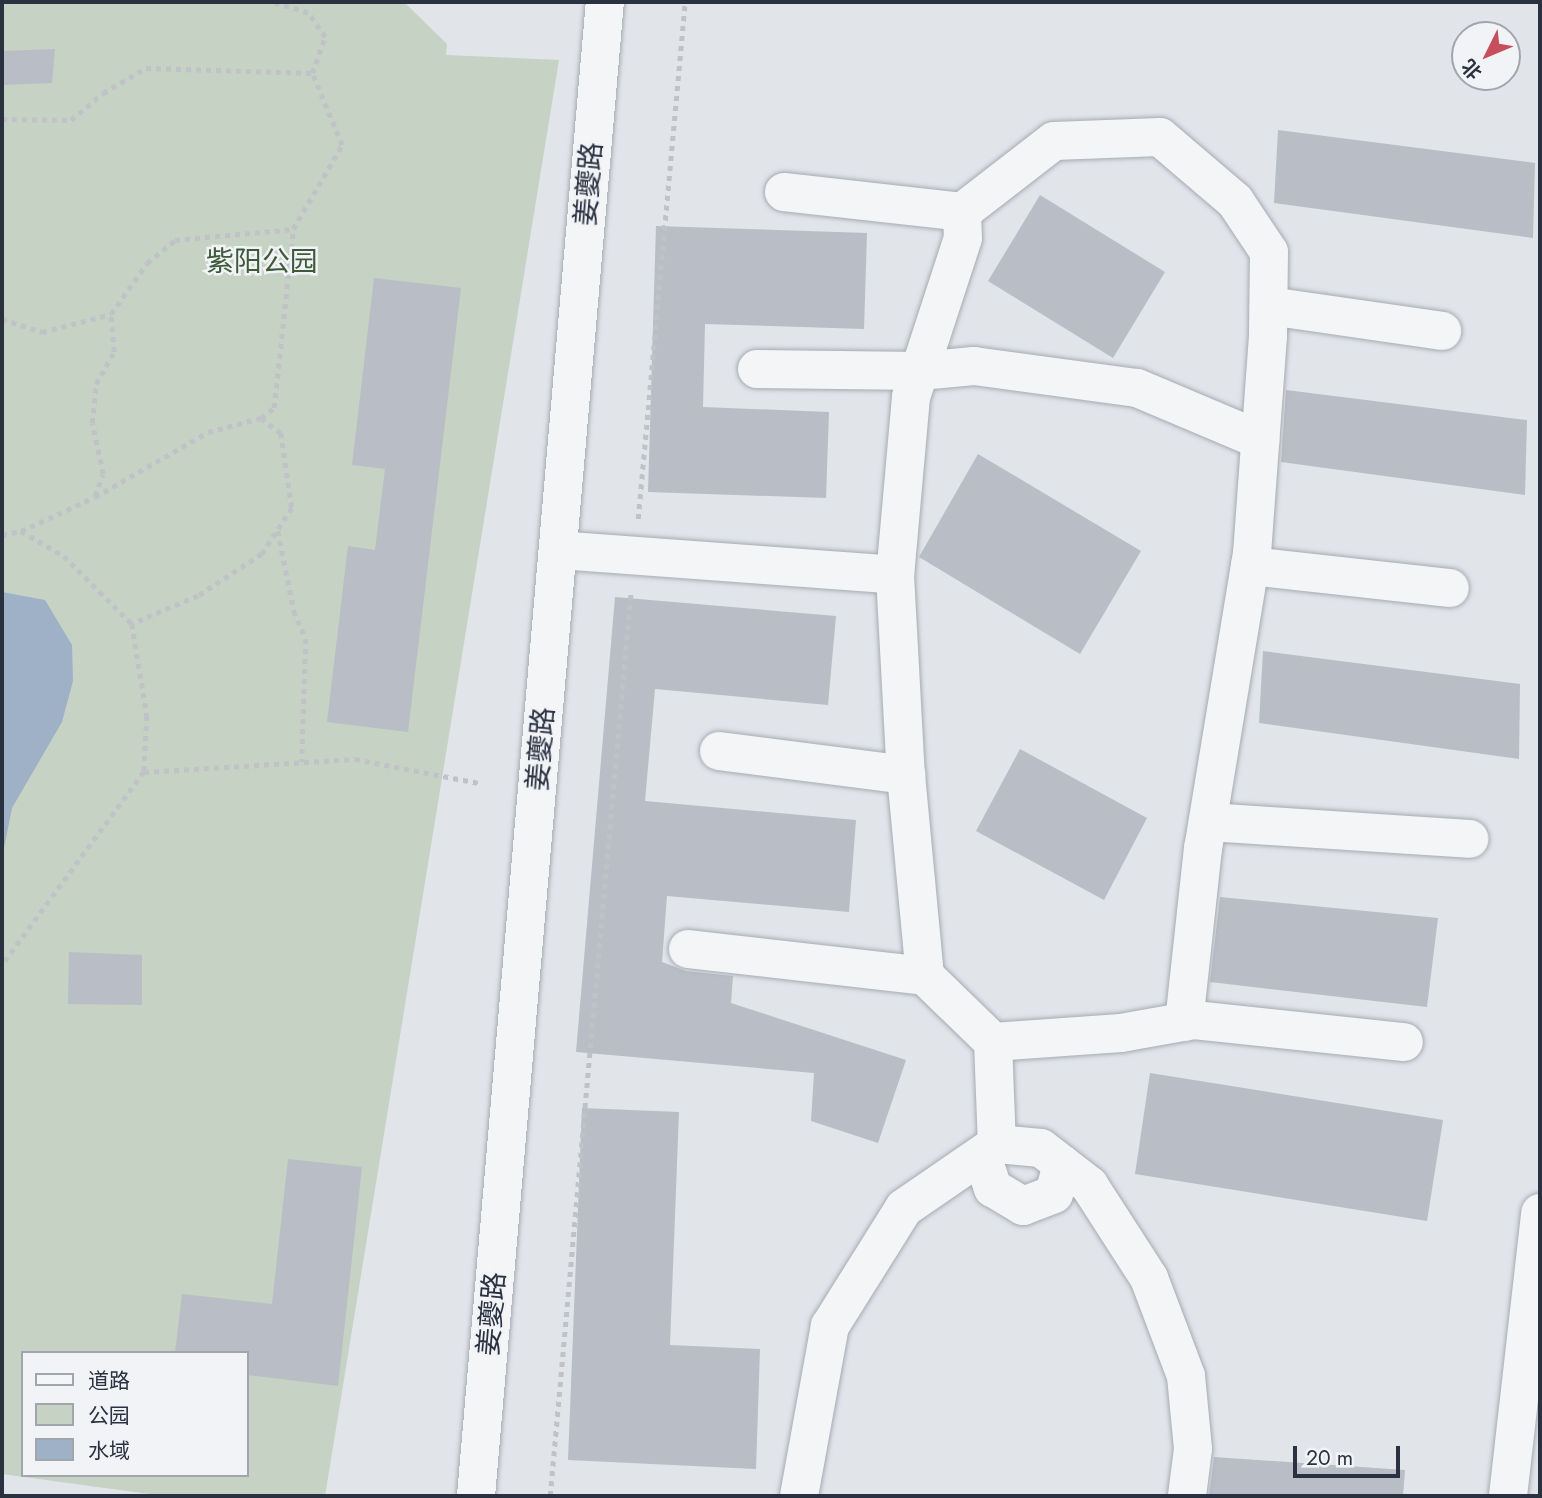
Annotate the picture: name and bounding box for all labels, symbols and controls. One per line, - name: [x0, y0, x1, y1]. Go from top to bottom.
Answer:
- north arrow: [1451, 21, 1521, 91]
- text: 北: [1455, 53, 1488, 85]
- street label: 姜夔路: [569, 141, 609, 227]
- park label: 紫阳公园: [206, 245, 318, 279]
- street label: 姜夔路: [521, 706, 561, 792]
- street label: 姜夔路: [472, 1271, 512, 1357]
- legend: [21, 1351, 248, 1477]
- text: 道路: [88, 1366, 130, 1396]
- text: 公园: [88, 1401, 130, 1431]
- scale bar: [1297, 1432, 1404, 1476]
- text: 水域: [88, 1436, 130, 1466]
- text: 20 m: [1306, 1443, 1353, 1473]

